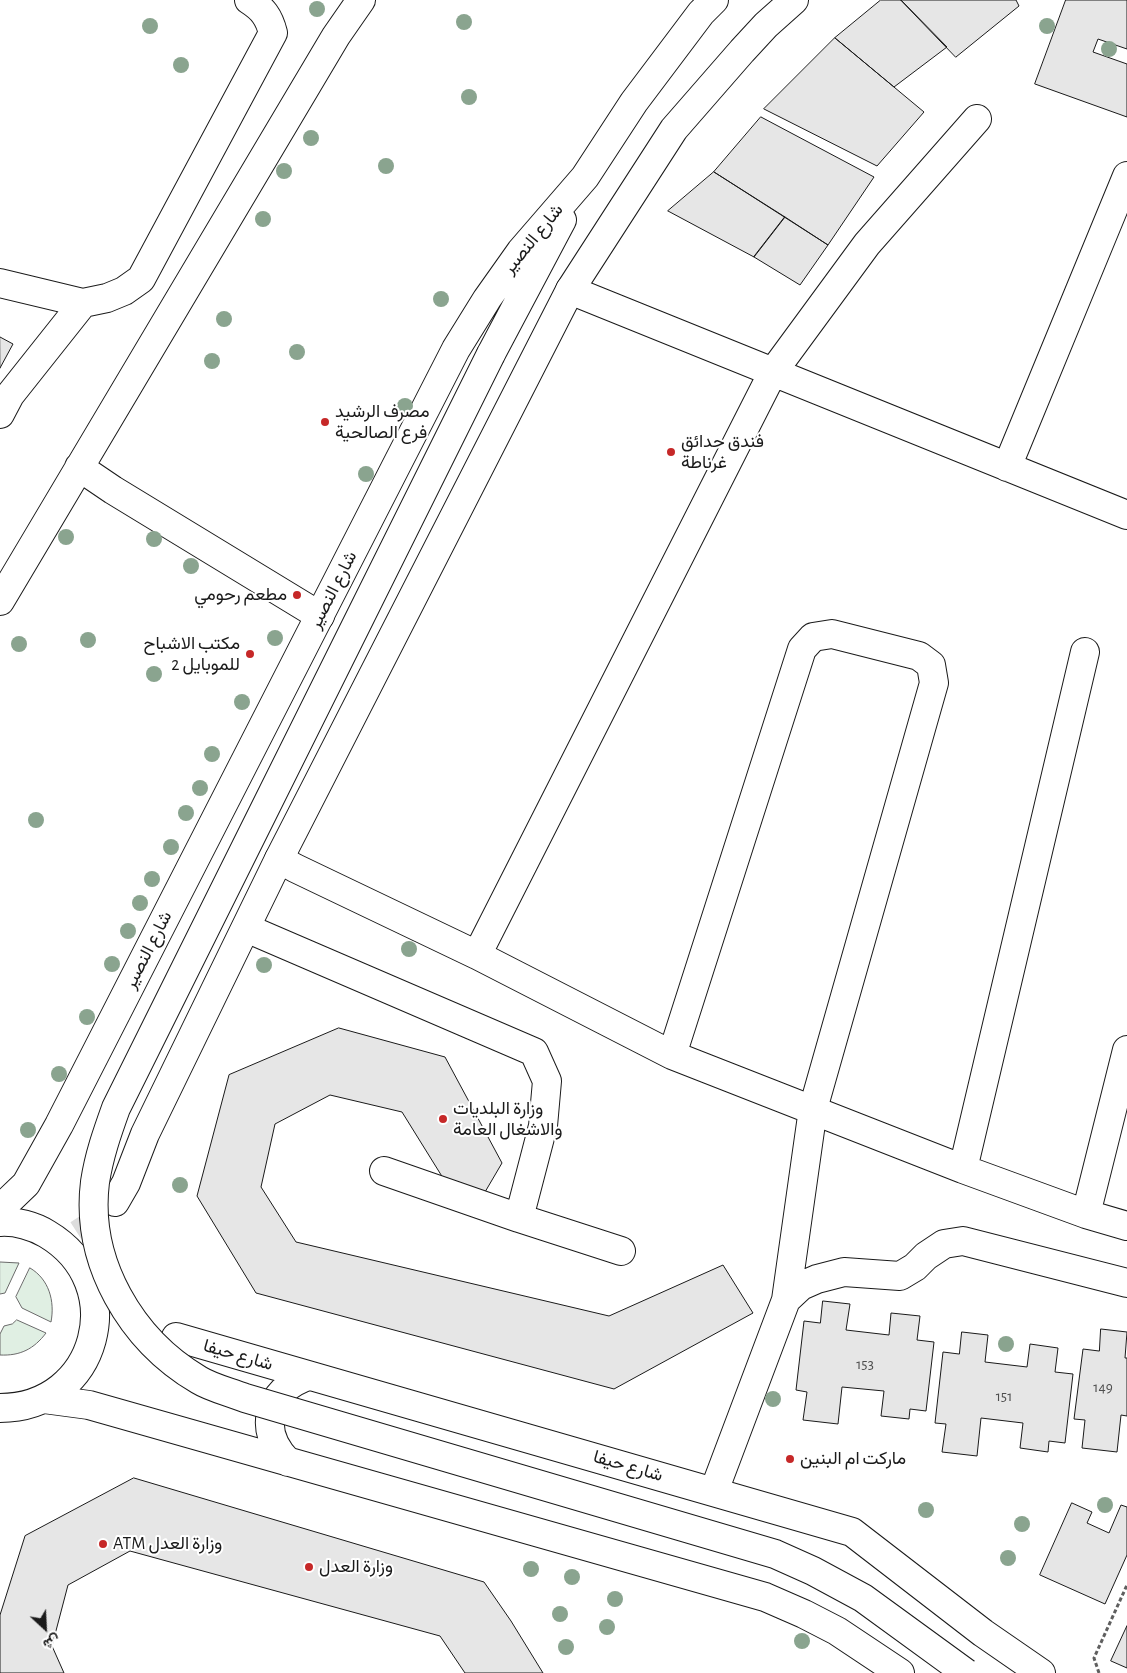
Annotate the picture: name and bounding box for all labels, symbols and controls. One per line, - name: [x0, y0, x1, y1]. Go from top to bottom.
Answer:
- street label: شارع النصیر: [498, 199, 568, 279]
- place label: مصرف الرشيد فرع الصالحية: [335, 401, 430, 444]
- marker: مصرف الرشيد فرع الصالحية: [319, 416, 331, 428]
- place label: فندق حدائق غرناطة: [681, 431, 764, 474]
- marker: فندق حدائق غرناطة: [665, 446, 677, 458]
- street label: شارع النصیر: [304, 548, 362, 632]
- place label: مطعم رحومي: [194, 584, 287, 606]
- marker: مطعم رحومي: [291, 589, 303, 601]
- place label: مكتب الاشباح 2 للموبايل: [143, 633, 240, 676]
- marker: مكتب الاشباح 2 للموبايل: [244, 648, 256, 660]
- street label: شارع النصیر: [119, 908, 177, 992]
- place label: وزارة البلديات والاشغال العامة: [453, 1098, 562, 1140]
- marker: وزارة البلديات والاشغال العامة: [437, 1113, 449, 1125]
- street label: شارع حيفا: [201, 1335, 275, 1375]
- house number: 153: [856, 1355, 874, 1373]
- house number: 149: [1093, 1378, 1113, 1396]
- house number: 151: [996, 1387, 1012, 1405]
- street label: شارع حيفا: [591, 1446, 665, 1486]
- place label: ماركت ام البنين: [800, 1448, 906, 1470]
- marker: ماركت ام البنين: [784, 1453, 796, 1465]
- place label: ATM وزارة العدل: [113, 1533, 222, 1555]
- marker: ATM وزارة العدل: [97, 1538, 109, 1550]
- place label: وزارة العدل: [319, 1556, 393, 1578]
- marker: وزارة العدل: [303, 1561, 315, 1573]
- north arrow: [20, 1603, 70, 1653]
- text: ش: [41, 1632, 62, 1651]

